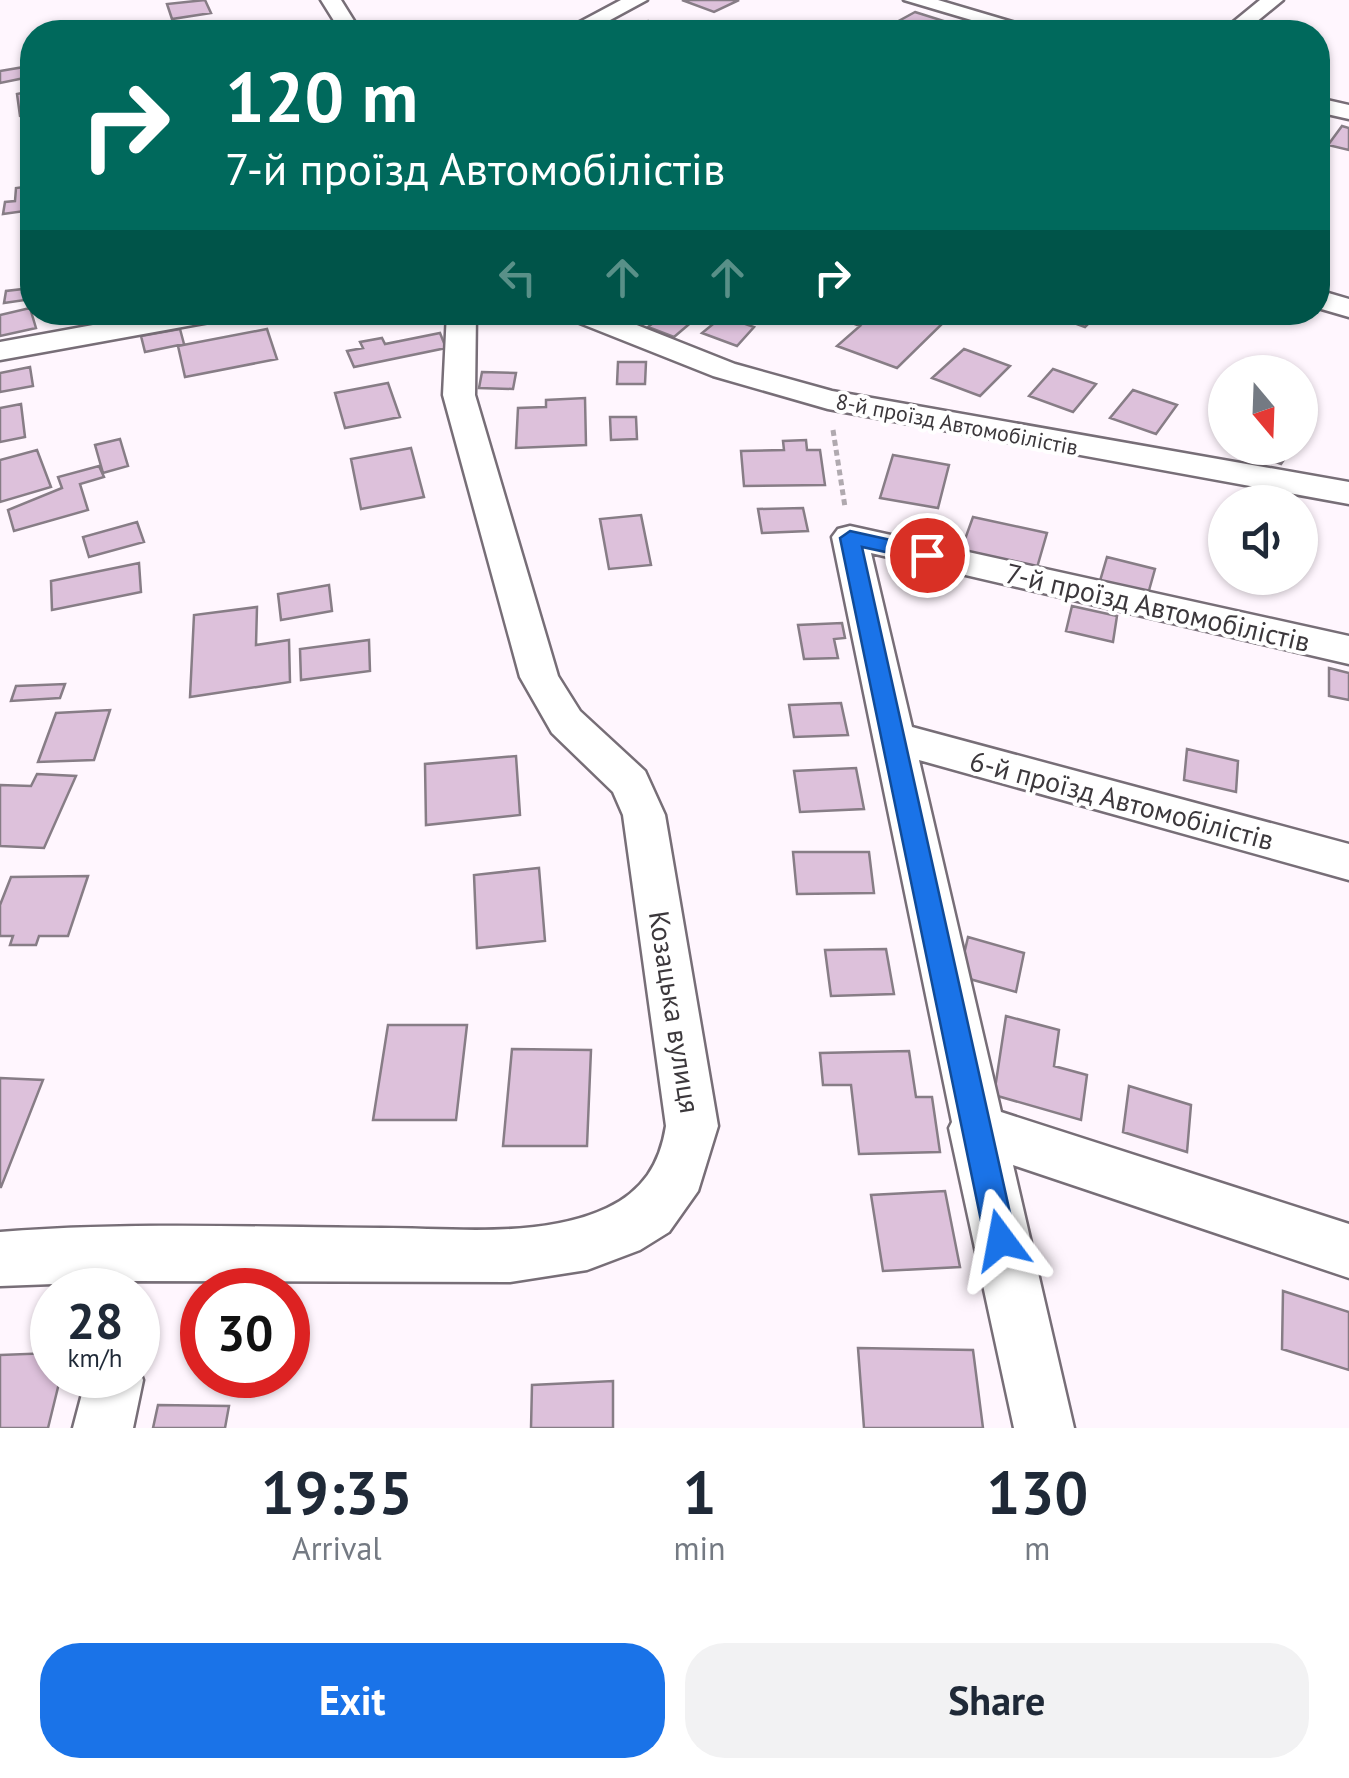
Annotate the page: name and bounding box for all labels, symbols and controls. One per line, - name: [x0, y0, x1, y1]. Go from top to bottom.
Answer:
- text: 120 m: [225, 51, 418, 141]
- icon: right: [60, 60, 190, 190]
- text: 7-й проїзд Автомобілістів: [225, 139, 725, 197]
- icon: left: [490, 250, 545, 305]
- icon: ahead: [595, 250, 650, 305]
- icon: ahead: [700, 250, 755, 305]
- icon: right: [805, 250, 860, 305]
- north arrow: [1208, 355, 1318, 465]
- map controls: [1208, 355, 1318, 595]
- street label: 8-й проїзд Автомобілістів: [834, 387, 1080, 461]
- button: sound: [1208, 485, 1318, 595]
- pin: [885, 513, 970, 598]
- icon: arrive: [900, 528, 955, 583]
- street label: 7-й проїзд Автомобілістів: [1002, 554, 1314, 660]
- street label: 6-й проїзд Автомобілістів: [966, 742, 1278, 858]
- street label: Козацька вулиця: [641, 908, 709, 1116]
- position arrow: [949, 1188, 1053, 1292]
- speed limit sign: 30: [180, 1268, 310, 1398]
- text: 28: [67, 1288, 123, 1353]
- text: km/h: [68, 1342, 122, 1374]
- text: 19:35: [261, 1453, 413, 1531]
- text: 1: [683, 1453, 717, 1531]
- text: 130: [986, 1453, 1088, 1531]
- text: Arrival: [292, 1527, 382, 1569]
- text: min: [674, 1527, 726, 1569]
- text: m: [1024, 1527, 1050, 1569]
- button: Exit: [40, 1643, 665, 1758]
- button: Share: [685, 1643, 1309, 1758]

